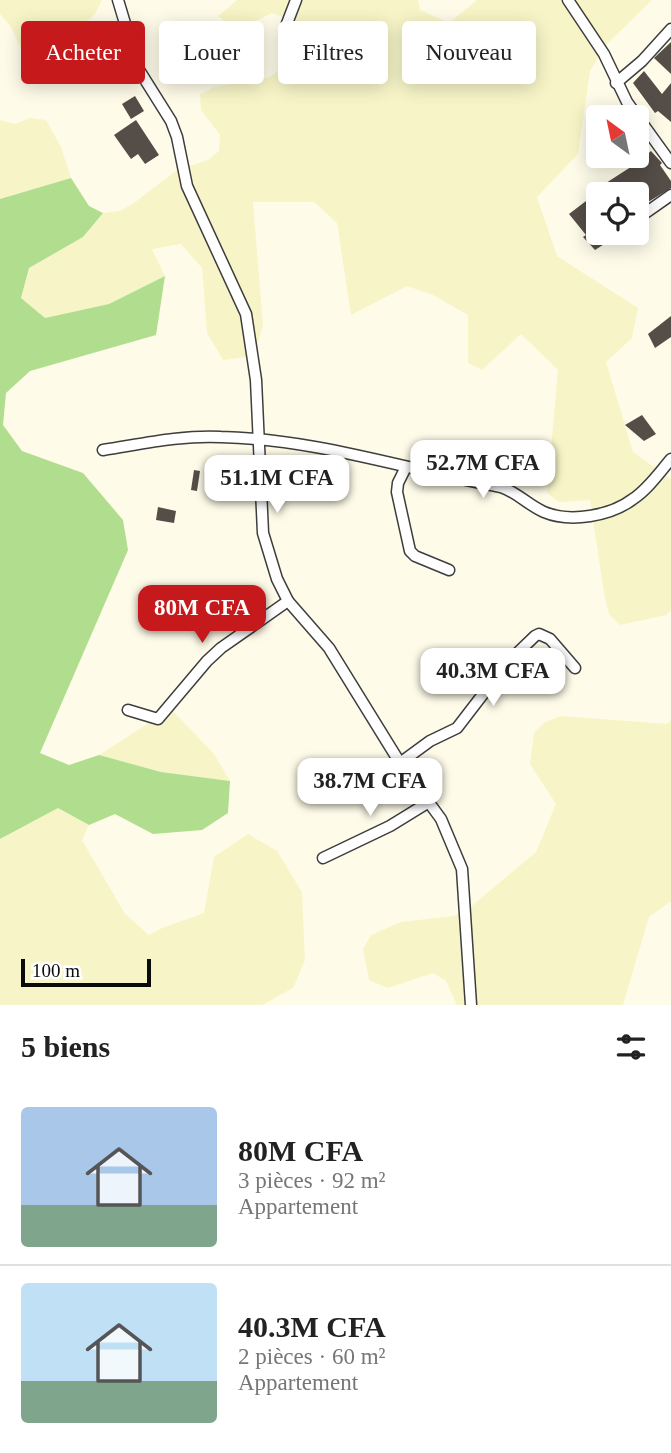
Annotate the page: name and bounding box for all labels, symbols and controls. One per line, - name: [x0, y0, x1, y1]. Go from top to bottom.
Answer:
- chip: Acheter: [21, 21, 145, 84]
- chip: Louer: [159, 21, 264, 84]
- chip: Filtres: [278, 21, 388, 84]
- chip: Nouveau: [402, 21, 536, 84]
- north arrow: [586, 105, 649, 168]
- map controls: [586, 105, 649, 245]
- button: locate: [586, 182, 649, 245]
- pin: 52.7M CFA: [403, 440, 563, 500]
- text: 52.7M CFA: [426, 450, 540, 475]
- pin: 51.1M CFA: [197, 456, 357, 515]
- text: 51.1M CFA: [220, 465, 334, 490]
- pin: 80M CFA: [137, 586, 267, 645]
- text: 80M CFA: [154, 595, 250, 620]
- pin: 40.3M CFA: [413, 648, 573, 708]
- text: 40.3M CFA: [436, 658, 550, 683]
- pin: 38.7M CFA: [290, 758, 450, 818]
- text: 38.7M CFA: [313, 768, 427, 793]
- scale bar: [21, 956, 150, 988]
- text: 100 m: [32, 960, 80, 981]
- icon: filters: [612, 1028, 650, 1066]
- text: 5 biens: [21, 1030, 110, 1063]
- text: 80M CFA: [238, 1134, 363, 1167]
- icon: home: [77, 1135, 161, 1219]
- text: 3 pièces · 92 m²: [238, 1168, 385, 1193]
- text: Appartement: [238, 1194, 358, 1219]
- text: 40.3M CFA: [238, 1310, 386, 1343]
- icon: home: [77, 1311, 161, 1395]
- text: 2 pièces · 60 m²: [238, 1344, 385, 1369]
- text: Appartement: [238, 1370, 358, 1395]

